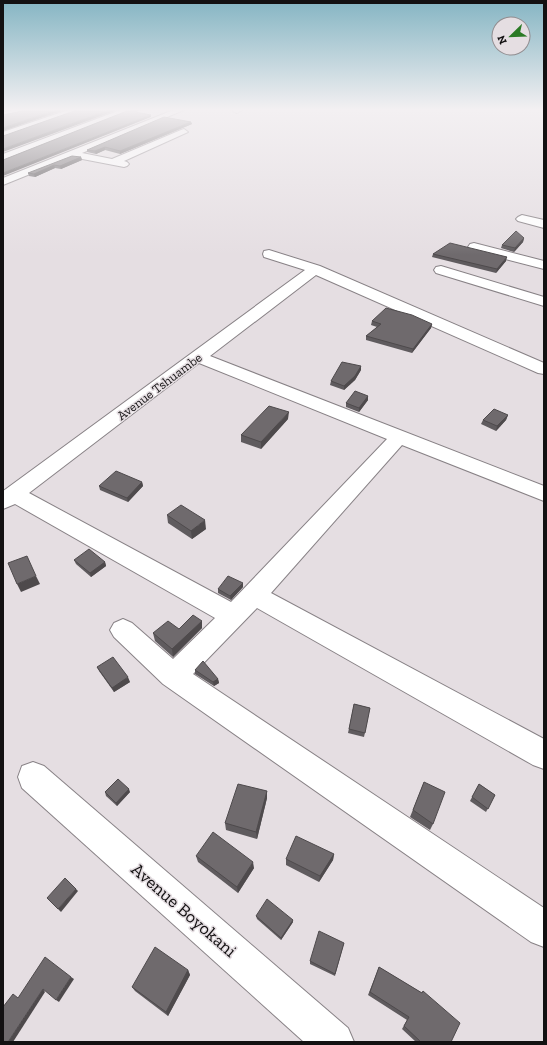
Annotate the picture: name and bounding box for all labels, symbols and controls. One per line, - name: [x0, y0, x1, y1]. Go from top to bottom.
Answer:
- north arrow: [491, 16, 531, 56]
- text: N: [494, 33, 510, 46]
- street label: Avenue Tshuambe: [114, 350, 205, 423]
- street label: Avenue Boyokani: [127, 858, 241, 962]

